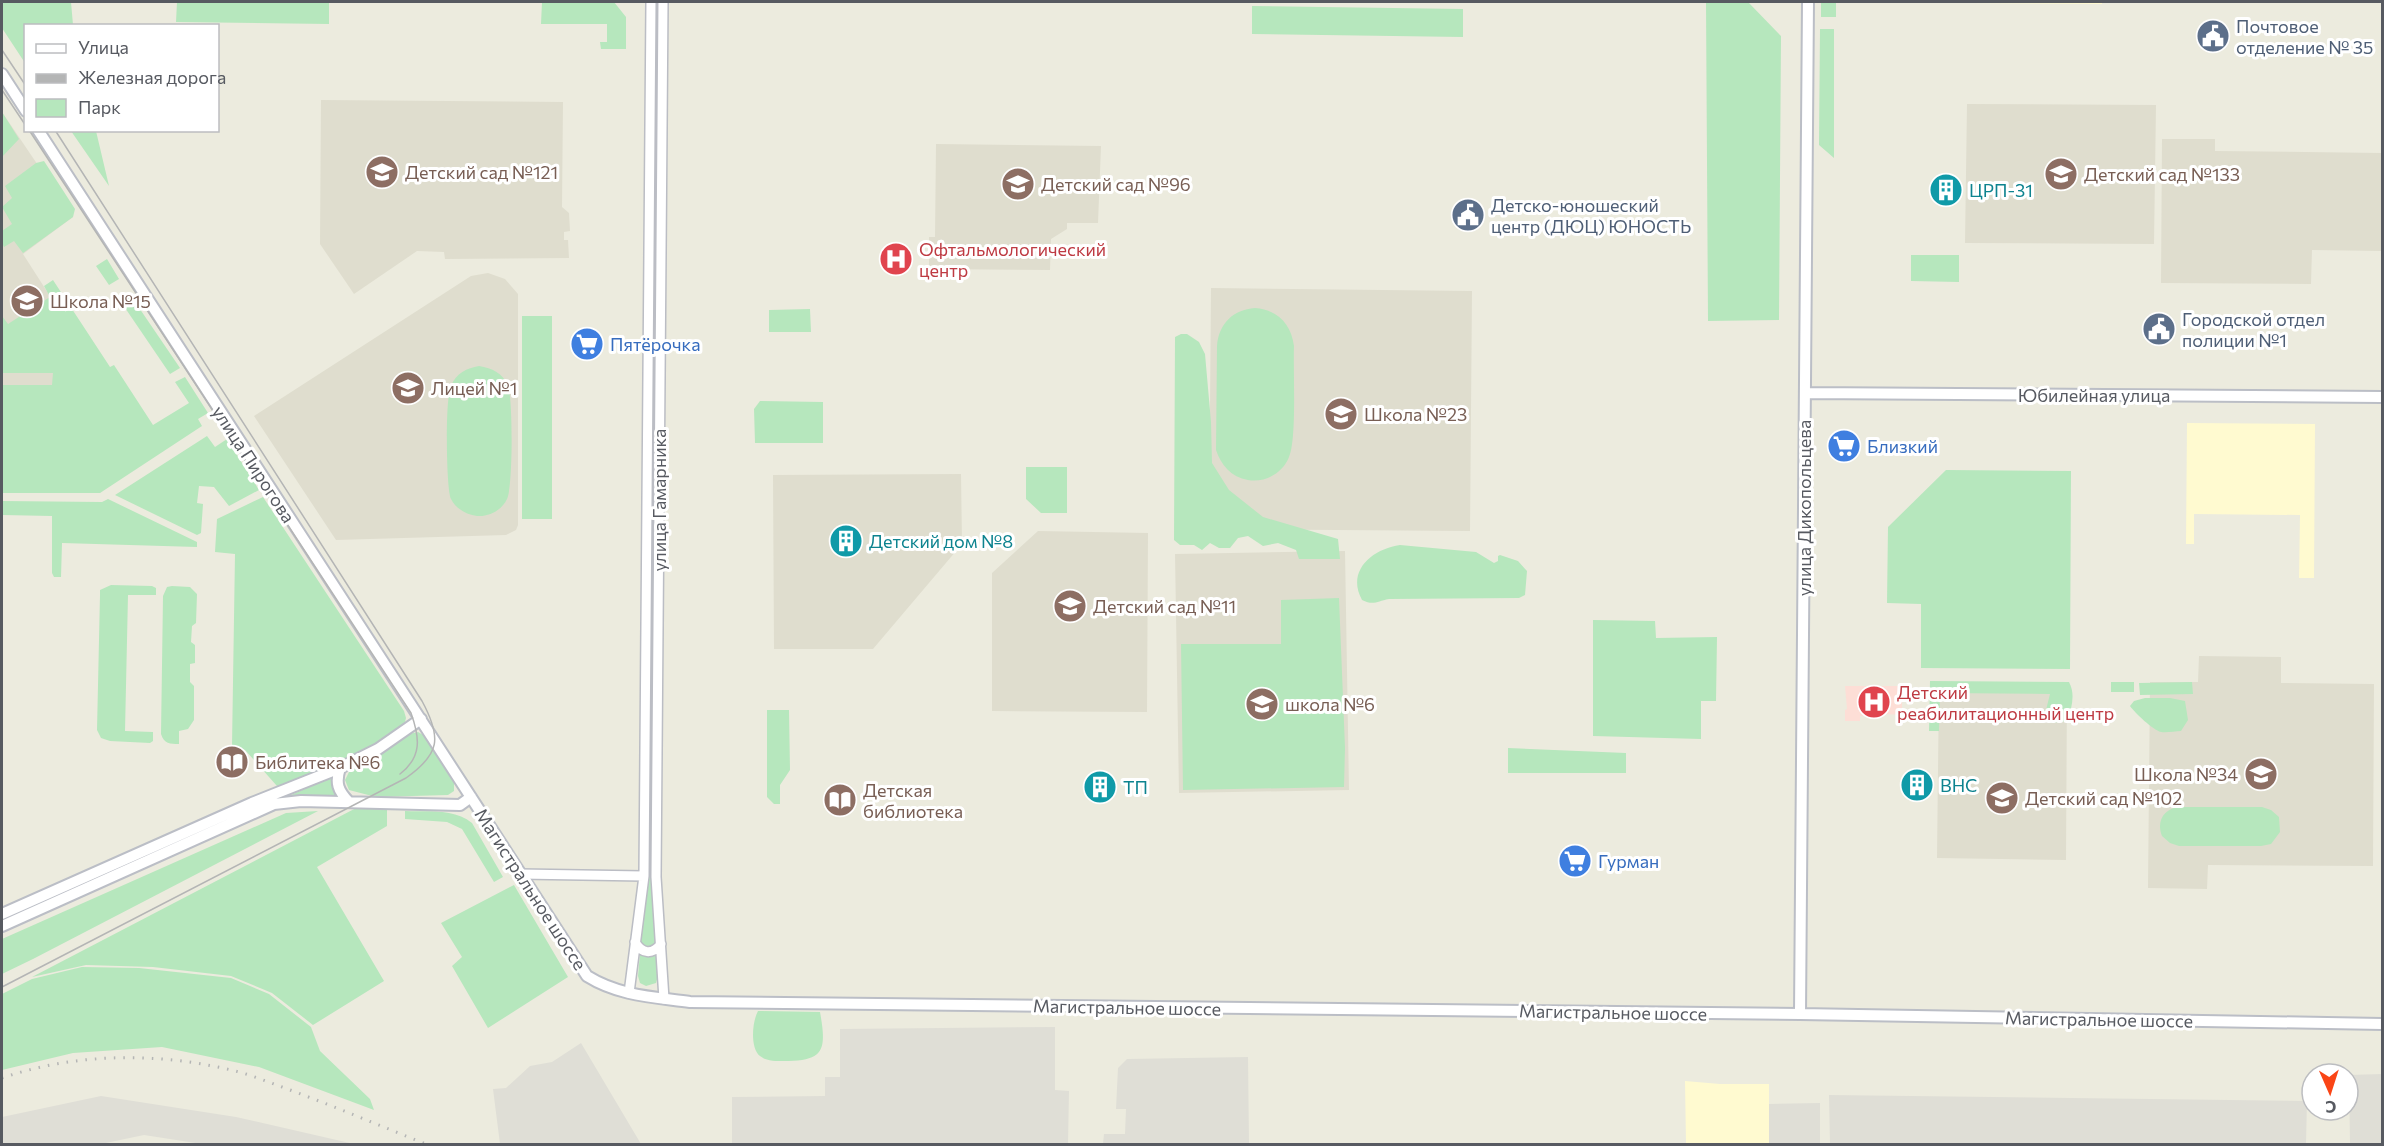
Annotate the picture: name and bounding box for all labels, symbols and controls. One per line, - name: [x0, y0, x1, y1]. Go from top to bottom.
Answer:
- place label: Почтовое отделение № 35: [2236, 15, 2373, 58]
- public building icon: Почтовое отделение № 35: [2195, 18, 2231, 54]
- legend: [24, 24, 219, 132]
- text: Улица: [78, 36, 129, 58]
- text: Железная дорога: [78, 66, 226, 88]
- text: Парк: [78, 96, 121, 118]
- school or university icon: Детский сад №121: [364, 154, 400, 190]
- school or university icon: Детский сад №133: [2043, 156, 2079, 192]
- place label: Детский сад №121: [405, 161, 558, 183]
- place label: Детский сад №133: [2084, 163, 2240, 185]
- school or university icon: Детский сад №96: [1000, 166, 1036, 202]
- building icon: ЦРП-31: [1928, 172, 1964, 208]
- place label: Детский сад №96: [1041, 173, 1191, 195]
- place label: ЦРП-31: [1969, 179, 2033, 201]
- place label: Детско-юношеский центр (ДЮЦ) ЮНОСТЬ: [1491, 194, 1691, 237]
- public building icon: Детско-юношеский центр (ДЮЦ) ЮНОСТЬ: [1450, 197, 1486, 233]
- place label: Офтальмологический центр: [919, 238, 1106, 281]
- hospital icon: Офтальмологический центр: [878, 241, 914, 277]
- school or university icon: Школа №15: [9, 283, 45, 319]
- place label: Школа №15: [50, 290, 151, 312]
- place label: Городской отдел полиции №1: [2182, 308, 2325, 351]
- public building icon: Городской отдел полиции №1: [2141, 311, 2177, 347]
- supermarket icon: Пятёрочка: [569, 326, 605, 362]
- place label: Пятёрочка: [610, 333, 701, 355]
- school or university icon: Лицей №1: [390, 370, 426, 406]
- place label: Лицей №1: [431, 377, 517, 399]
- street label: Юбилейная улица: [2018, 384, 2170, 406]
- school or university icon: Школа №23: [1323, 396, 1359, 432]
- street label: улица Пирогова: [208, 401, 300, 527]
- place label: Школа №23: [1364, 403, 1467, 425]
- street label: улица Дикопольцева: [1793, 420, 1815, 596]
- supermarket icon: Близкий: [1826, 428, 1862, 464]
- street label: улица Гамарника: [648, 429, 670, 571]
- place label: Близкий: [1867, 435, 1938, 457]
- building icon: Детский дом №8: [828, 523, 864, 559]
- place label: Детский дом №8: [869, 530, 1013, 552]
- school or university icon: Детский сад №11: [1052, 588, 1088, 624]
- place label: Детский сад №11: [1093, 595, 1236, 617]
- place label: Детский реабилитационный центр: [1897, 681, 2114, 724]
- hospital icon: Детский реабилитационный центр: [1856, 684, 1892, 720]
- school or university icon: школа №6: [1244, 686, 1280, 722]
- place label: школа №6: [1285, 693, 1375, 715]
- library icon: Библитека №6: [214, 744, 250, 780]
- place label: Библитека №6: [255, 751, 380, 773]
- school or university icon: Школа №34: [2243, 756, 2279, 792]
- place label: Школа №34: [2134, 763, 2238, 785]
- building icon: ВНС: [1899, 767, 1935, 803]
- building icon: ТП: [1082, 769, 1118, 805]
- place label: ВНС: [1940, 774, 1977, 796]
- place label: ТП: [1123, 776, 1148, 798]
- place label: Детская библиотека: [863, 779, 963, 822]
- school or university icon: Детский сад №102: [1984, 780, 2020, 816]
- library icon: Детская библиотека: [822, 782, 858, 818]
- place label: Детский сад №102: [2025, 787, 2182, 809]
- street label: Магистральное шоссе: [470, 804, 592, 974]
- supermarket icon: Гурман: [1557, 843, 1593, 879]
- place label: Гурман: [1598, 850, 1659, 872]
- street label: Магистральное шоссе: [1033, 994, 1221, 1020]
- street label: Магистральное шоссе: [1519, 999, 1707, 1025]
- street label: Магистральное шоссе: [2005, 1006, 2193, 1032]
- north arrow: [2300, 1062, 2360, 1122]
- text: С: [2325, 1098, 2337, 1117]

